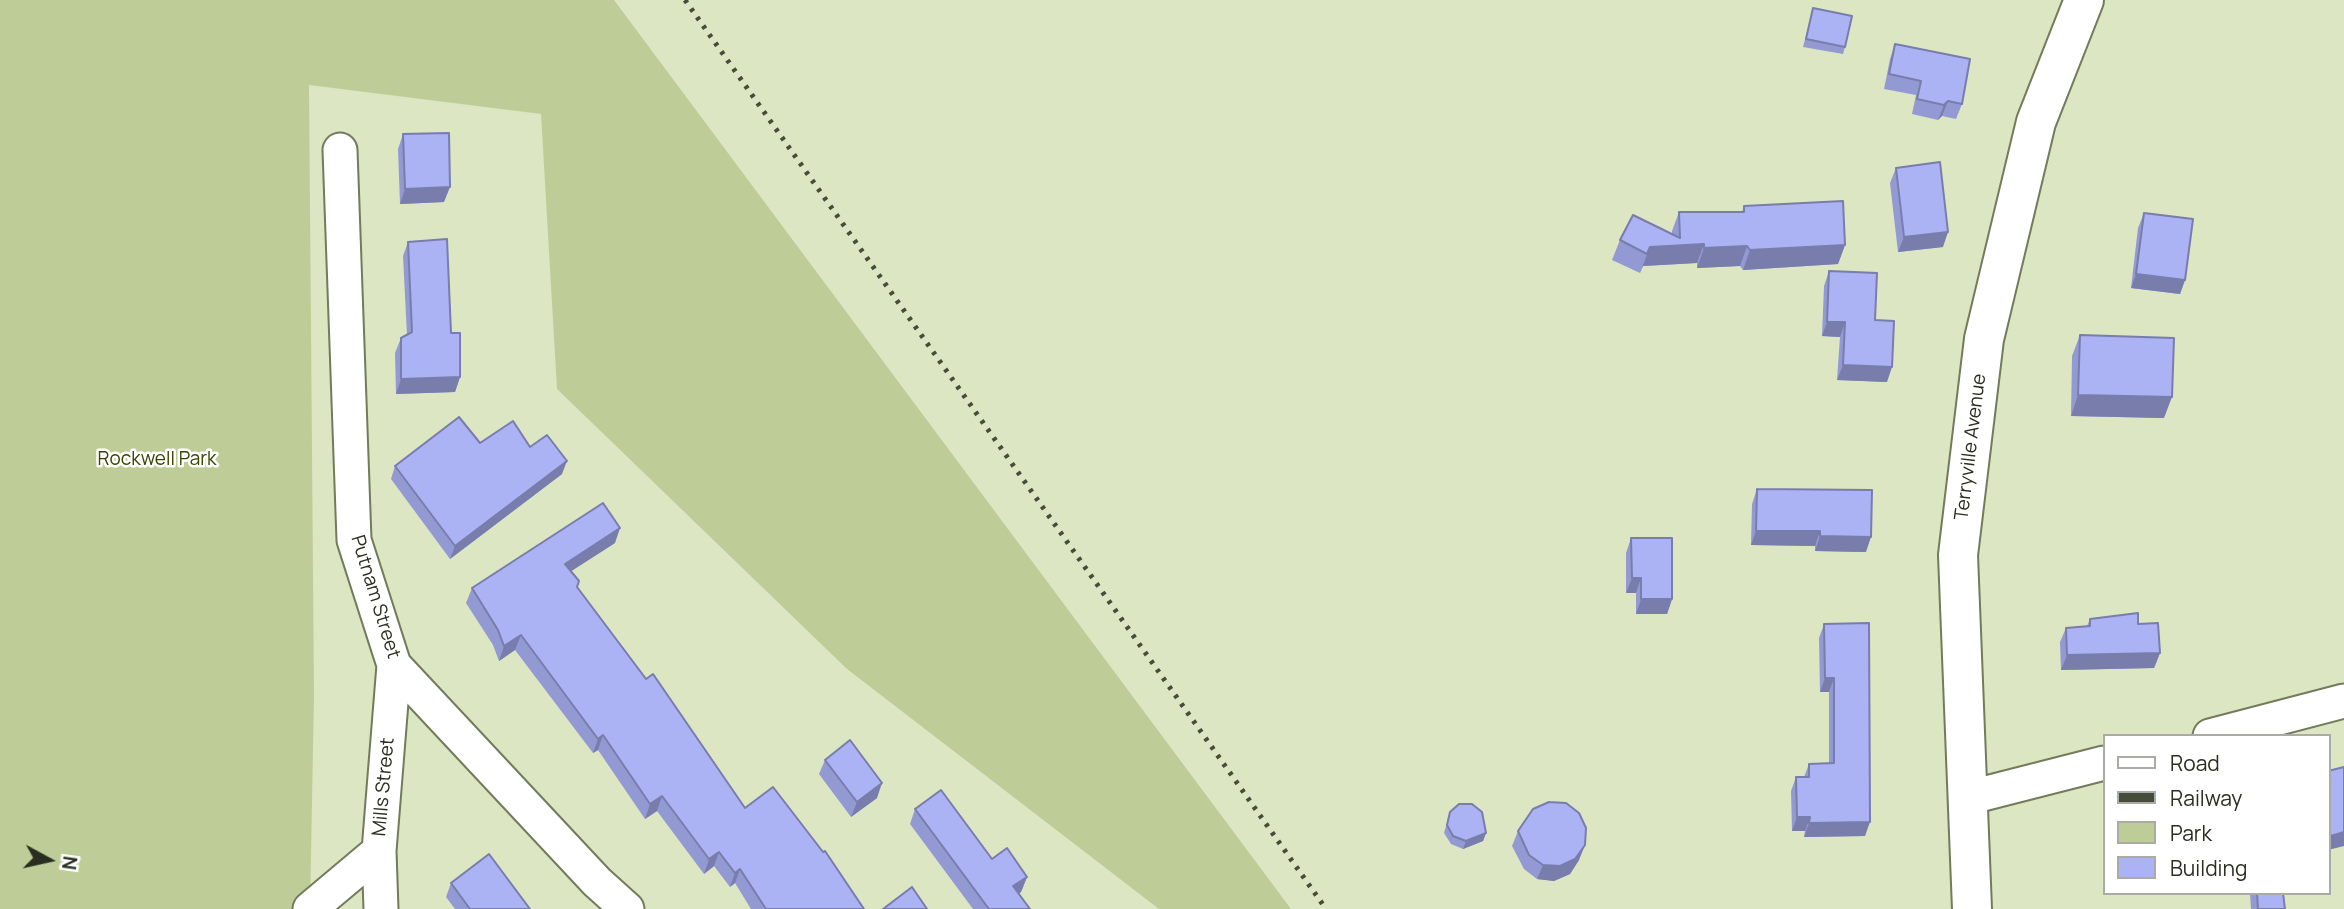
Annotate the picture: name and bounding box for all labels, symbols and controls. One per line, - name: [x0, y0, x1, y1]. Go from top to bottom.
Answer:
- street label: Terryville Avenue: [1951, 372, 1991, 522]
- park label: Rockwell Park: [97, 449, 217, 471]
- street label: Putnam Street: [345, 532, 405, 662]
- legend: [2102, 734, 2330, 895]
- street label: Mills Street: [368, 737, 400, 837]
- text: Road: [2170, 749, 2220, 777]
- text: Railway: [2170, 784, 2242, 812]
- text: Park: [2170, 819, 2212, 847]
- north arrow: [14, 825, 84, 895]
- text: N: [56, 854, 84, 871]
- text: Building: [2170, 854, 2247, 882]

